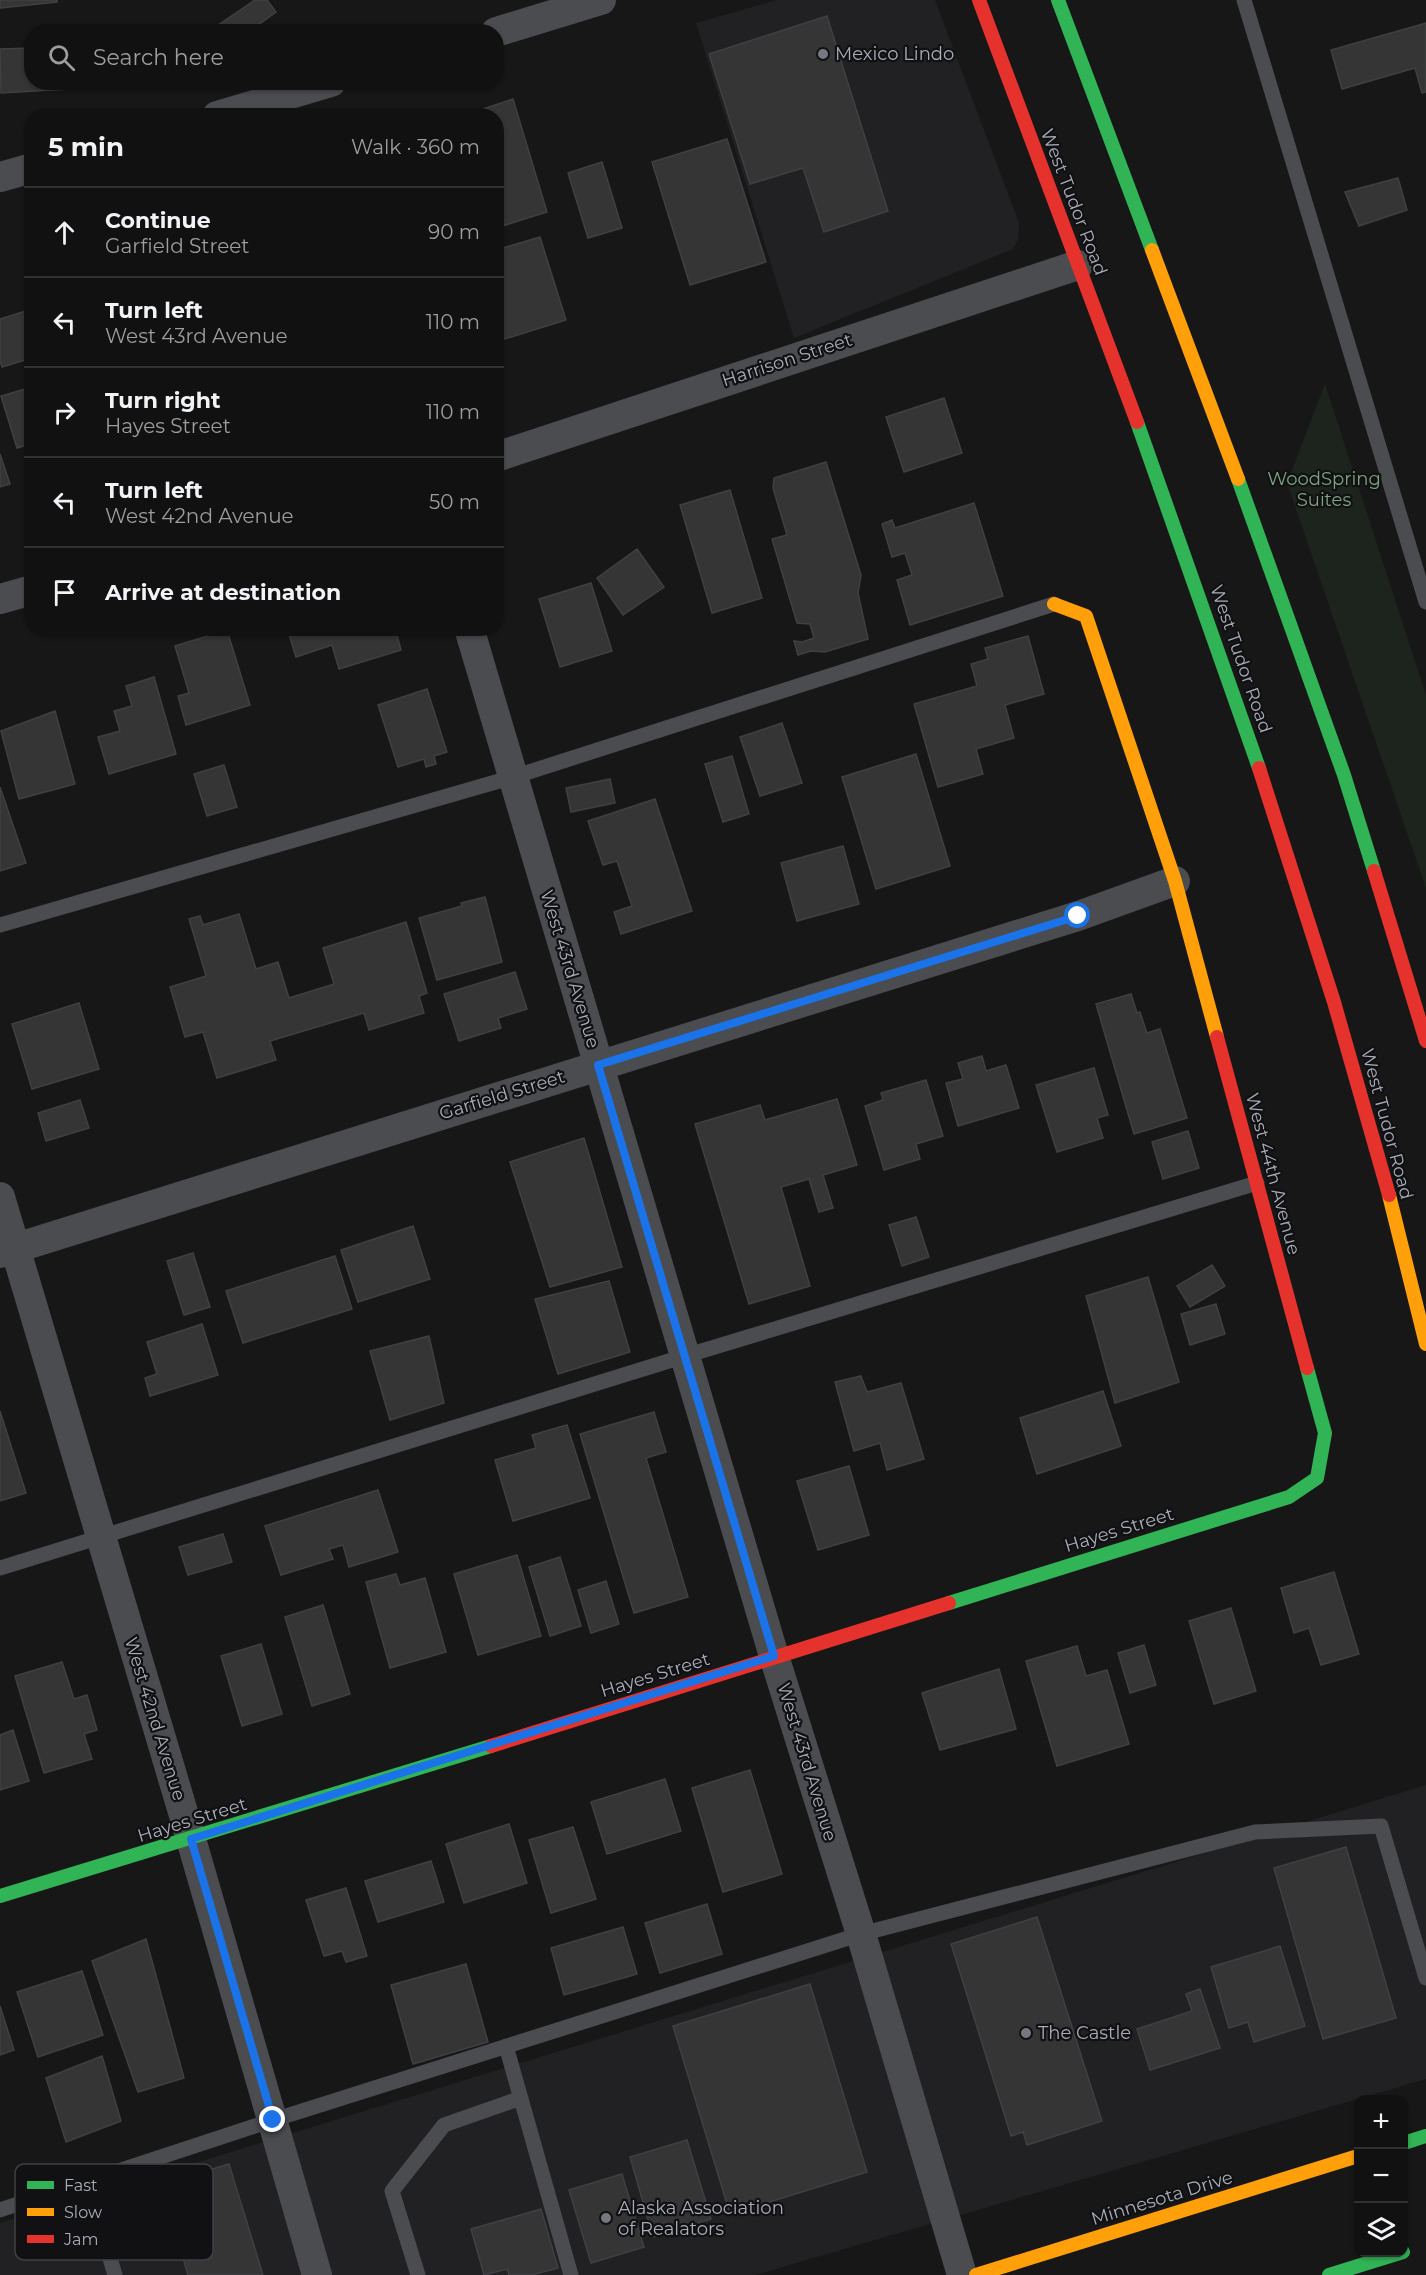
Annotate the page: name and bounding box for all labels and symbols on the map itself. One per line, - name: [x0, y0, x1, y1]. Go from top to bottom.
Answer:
- place label: Mexico Lindo: [835, 43, 954, 65]
- marker: Mexico Lindo: [816, 47, 830, 61]
- street label: West Tudor Road: [1036, 126, 1112, 278]
- street label: Harrison Street: [719, 329, 855, 391]
- park label: WoodSpring Suites: [1267, 468, 1381, 511]
- street label: West Tudor Road: [1205, 582, 1277, 736]
- street label: West 43rd Avenue: [535, 887, 605, 1051]
- route start: [1064, 902, 1090, 928]
- street label: West Tudor Road: [1356, 1046, 1418, 1202]
- street label: Garfield Street: [437, 1065, 567, 1125]
- street label: West 44th Avenue: [1241, 1091, 1305, 1257]
- street label: Hayes Street: [1062, 1503, 1176, 1557]
- street label: West 42nd Avenue: [120, 1635, 190, 1804]
- street label: Hayes Street: [598, 1648, 712, 1702]
- street label: West 43rd Avenue: [772, 1680, 842, 1844]
- street label: Hayes Street: [135, 1793, 249, 1847]
- place label: The Castle: [1038, 2022, 1131, 2044]
- marker: The Castle: [1019, 2026, 1033, 2040]
- route end: [259, 2106, 285, 2132]
- legend: [15, 2164, 213, 2260]
- street label: Minnesota Drive: [1089, 2166, 1235, 2230]
- text: Fast: [64, 2176, 98, 2195]
- place label: Alaska Association of Realators: [618, 2197, 784, 2240]
- text: Slow: [64, 2203, 102, 2222]
- marker: Alaska Association of Realators: [599, 2211, 613, 2225]
- text: Jam: [63, 2230, 98, 2249]

